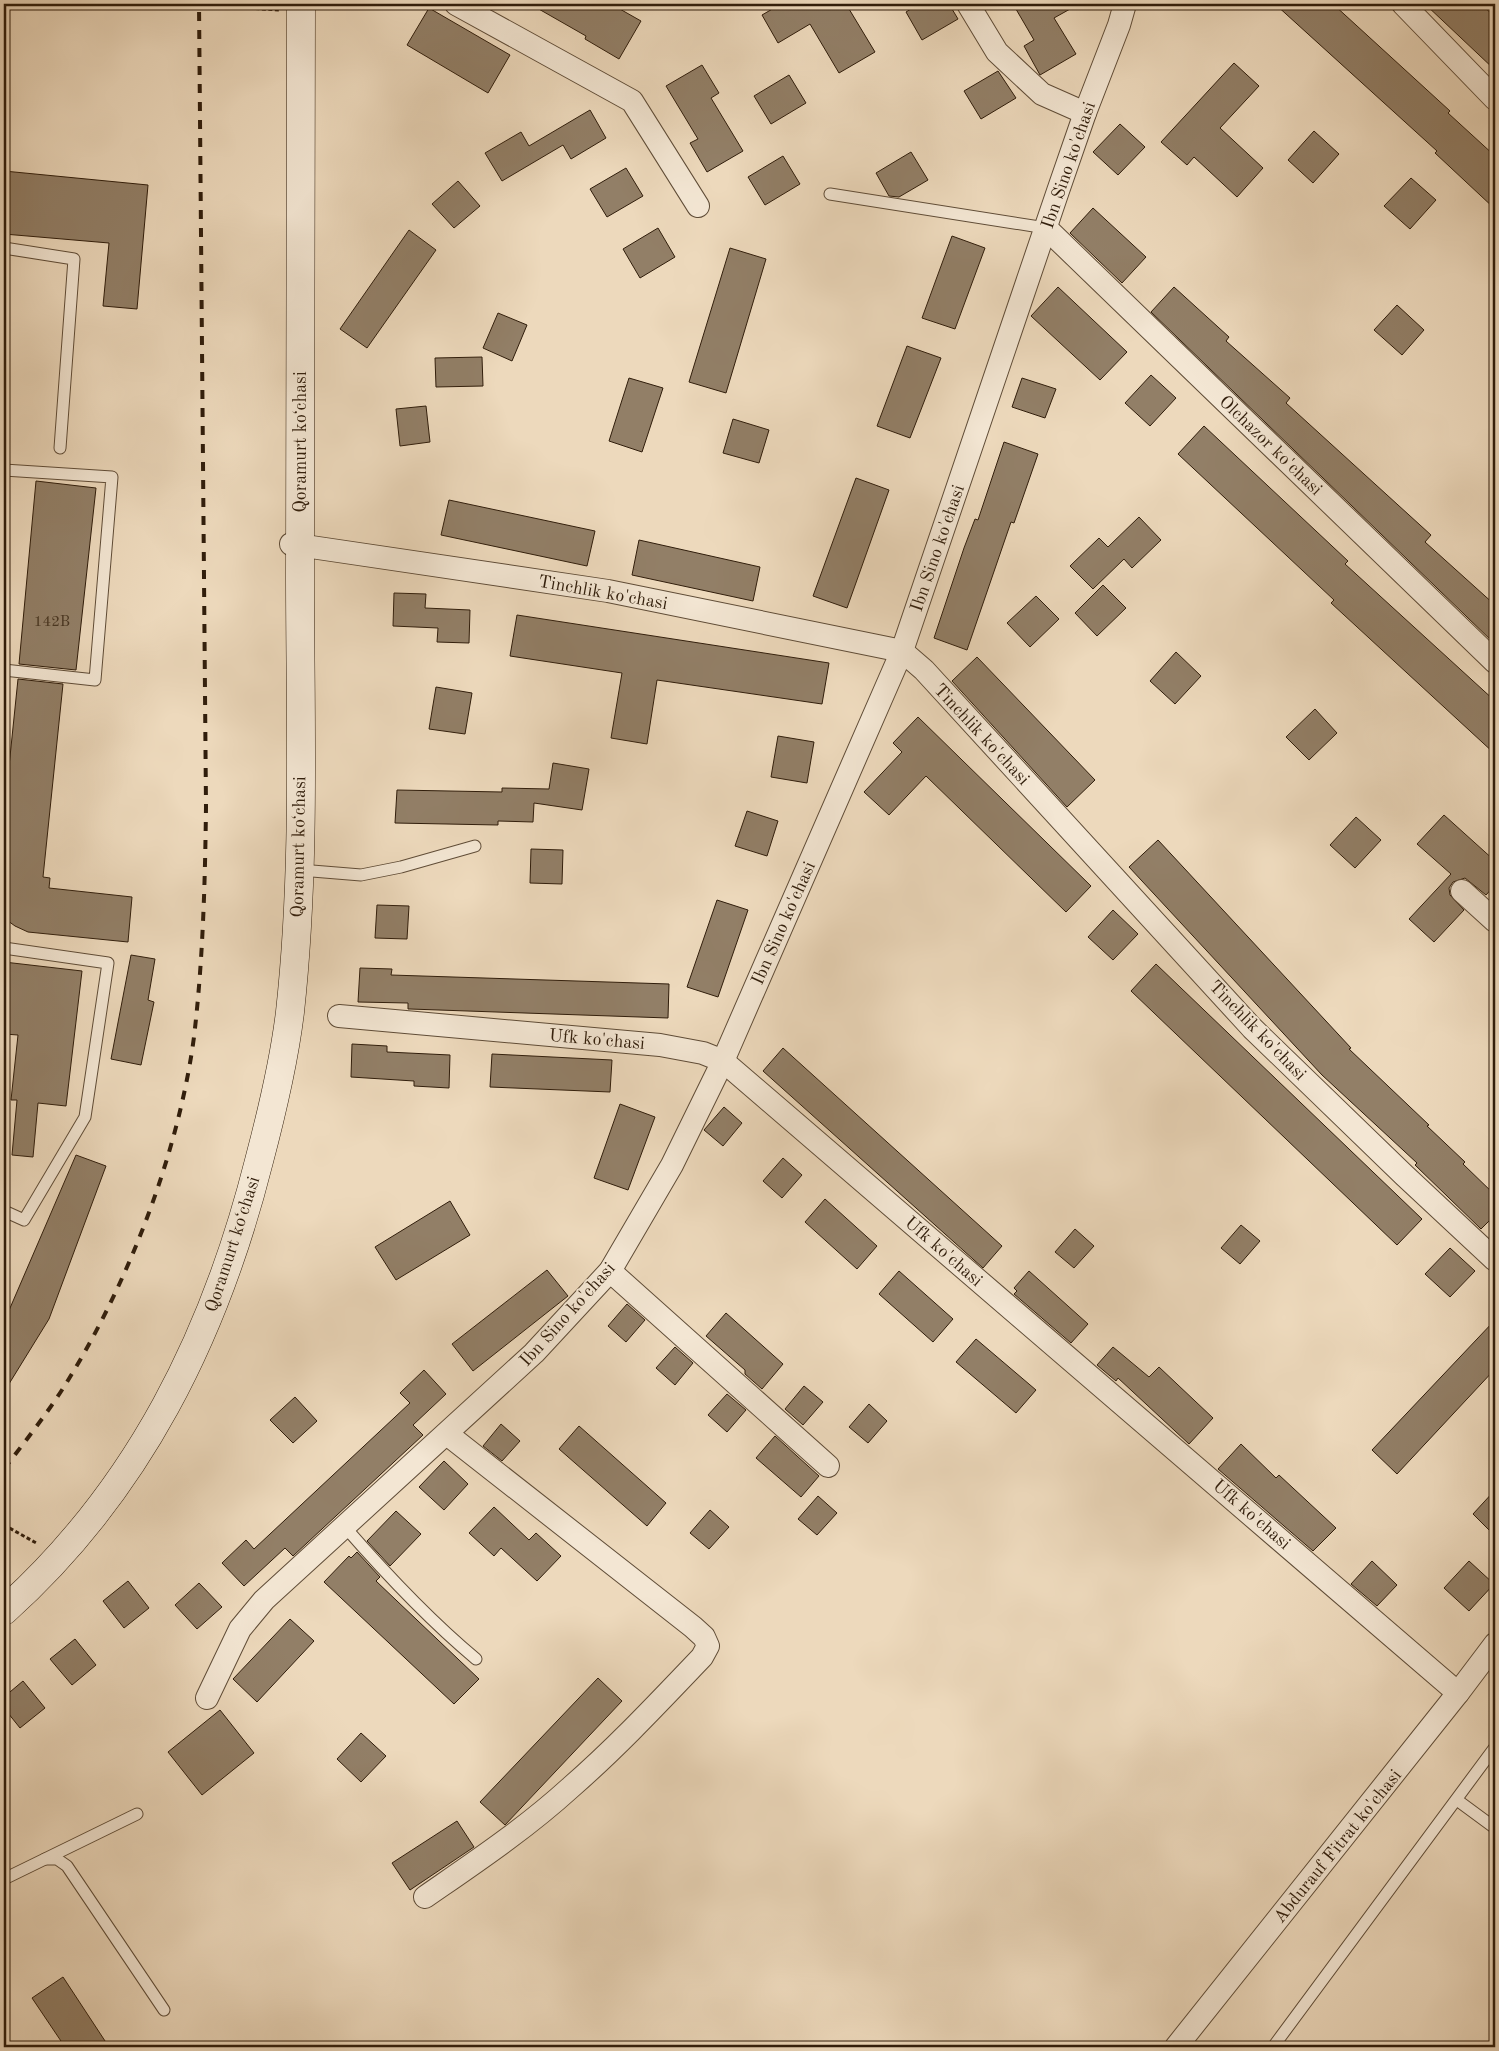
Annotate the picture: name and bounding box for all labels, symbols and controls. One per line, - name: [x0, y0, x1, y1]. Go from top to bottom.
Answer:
- street label: Ibn Sino ko'chasi: [1039, 100, 1099, 231]
- street label: Qoramurt koʻchasi: [292, 371, 310, 513]
- street label: Olchazor ko'chasi: [1215, 392, 1325, 499]
- street label: Ibn Sino ko'chasi: [908, 483, 968, 614]
- street label: Tinchlik ko'chasi: [537, 573, 669, 613]
- house number: 142B: [34, 615, 70, 630]
- street label: Tinchlik ko'chasi: [930, 681, 1033, 789]
- street label: Qoramurt koʻchasi: [289, 776, 309, 918]
- street label: Ibn Sino ko'chasi: [749, 859, 819, 988]
- street label: Tinchlik ko'chasi: [1205, 977, 1309, 1084]
- street label: Ufk ko'chasi: [548, 1027, 646, 1053]
- street label: Qoramurt koʻchasi: [203, 1174, 263, 1314]
- street label: Ufk ko'chasi: [901, 1213, 986, 1290]
- street label: Ibn Sino ko'chasi: [517, 1259, 619, 1370]
- street label: Ufk ko'chasi: [1209, 1476, 1294, 1553]
- street label: Abdurauf Fitrat ko'chasi: [1270, 1766, 1405, 1927]

